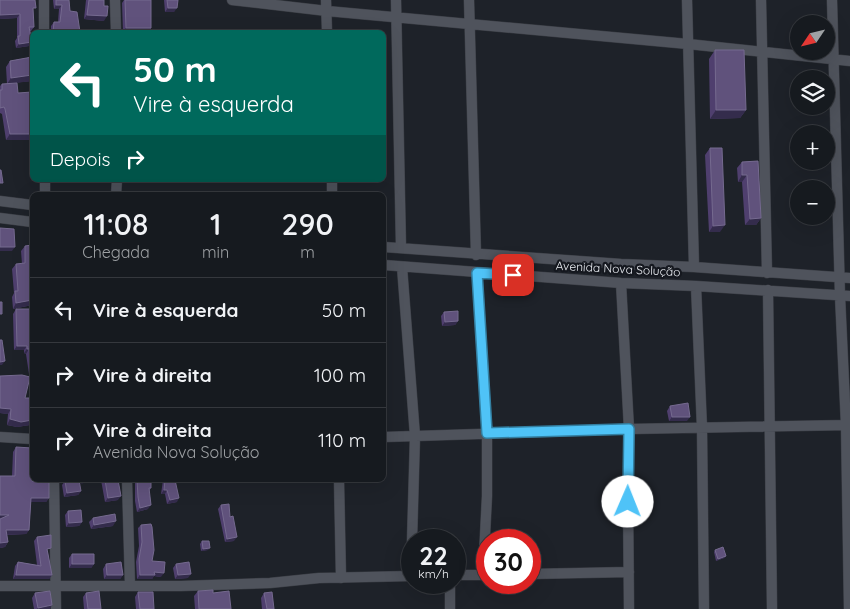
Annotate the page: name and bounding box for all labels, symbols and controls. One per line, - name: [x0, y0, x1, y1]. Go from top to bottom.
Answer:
- north arrow: [790, 15, 835, 60]
- map controls: [790, 15, 835, 225]
- text: 50 m: [133, 47, 217, 91]
- icon: left: [50, 50, 115, 115]
- button: layers: [790, 70, 835, 115]
- text: Vire à esquerda: [133, 90, 294, 118]
- button: +: [790, 125, 835, 170]
- icon: right: [121, 145, 149, 173]
- text: Depois: [50, 147, 111, 171]
- button: −: [790, 180, 835, 225]
- text: 11:08: [84, 205, 148, 243]
- text: 1: [210, 205, 221, 243]
- text: 290: [282, 205, 334, 243]
- text: Chegada: [82, 242, 150, 262]
- text: min: [202, 242, 229, 262]
- text: m: [300, 242, 315, 262]
- pin: [492, 254, 534, 296]
- street label: Avenida Nova Solução: [555, 258, 681, 279]
- icon: arrive: [499, 261, 527, 289]
- icon: left: [50, 296, 78, 324]
- text: Vire à esquerda: [93, 298, 238, 322]
- text: 50 m: [322, 298, 366, 322]
- icon: right: [50, 361, 78, 389]
- text: Vire à direita: [93, 363, 212, 387]
- text: 100 m: [314, 363, 366, 387]
- text: Vire à direita: [93, 418, 212, 442]
- icon: right: [50, 426, 78, 454]
- text: 110 m: [318, 428, 366, 452]
- text: Avenida Nova Solução: [93, 442, 260, 462]
- position arrow: [601, 475, 653, 527]
- speed limit sign: 30: [476, 529, 541, 594]
- text: 22: [419, 540, 448, 571]
- text: km/h: [418, 566, 449, 581]

